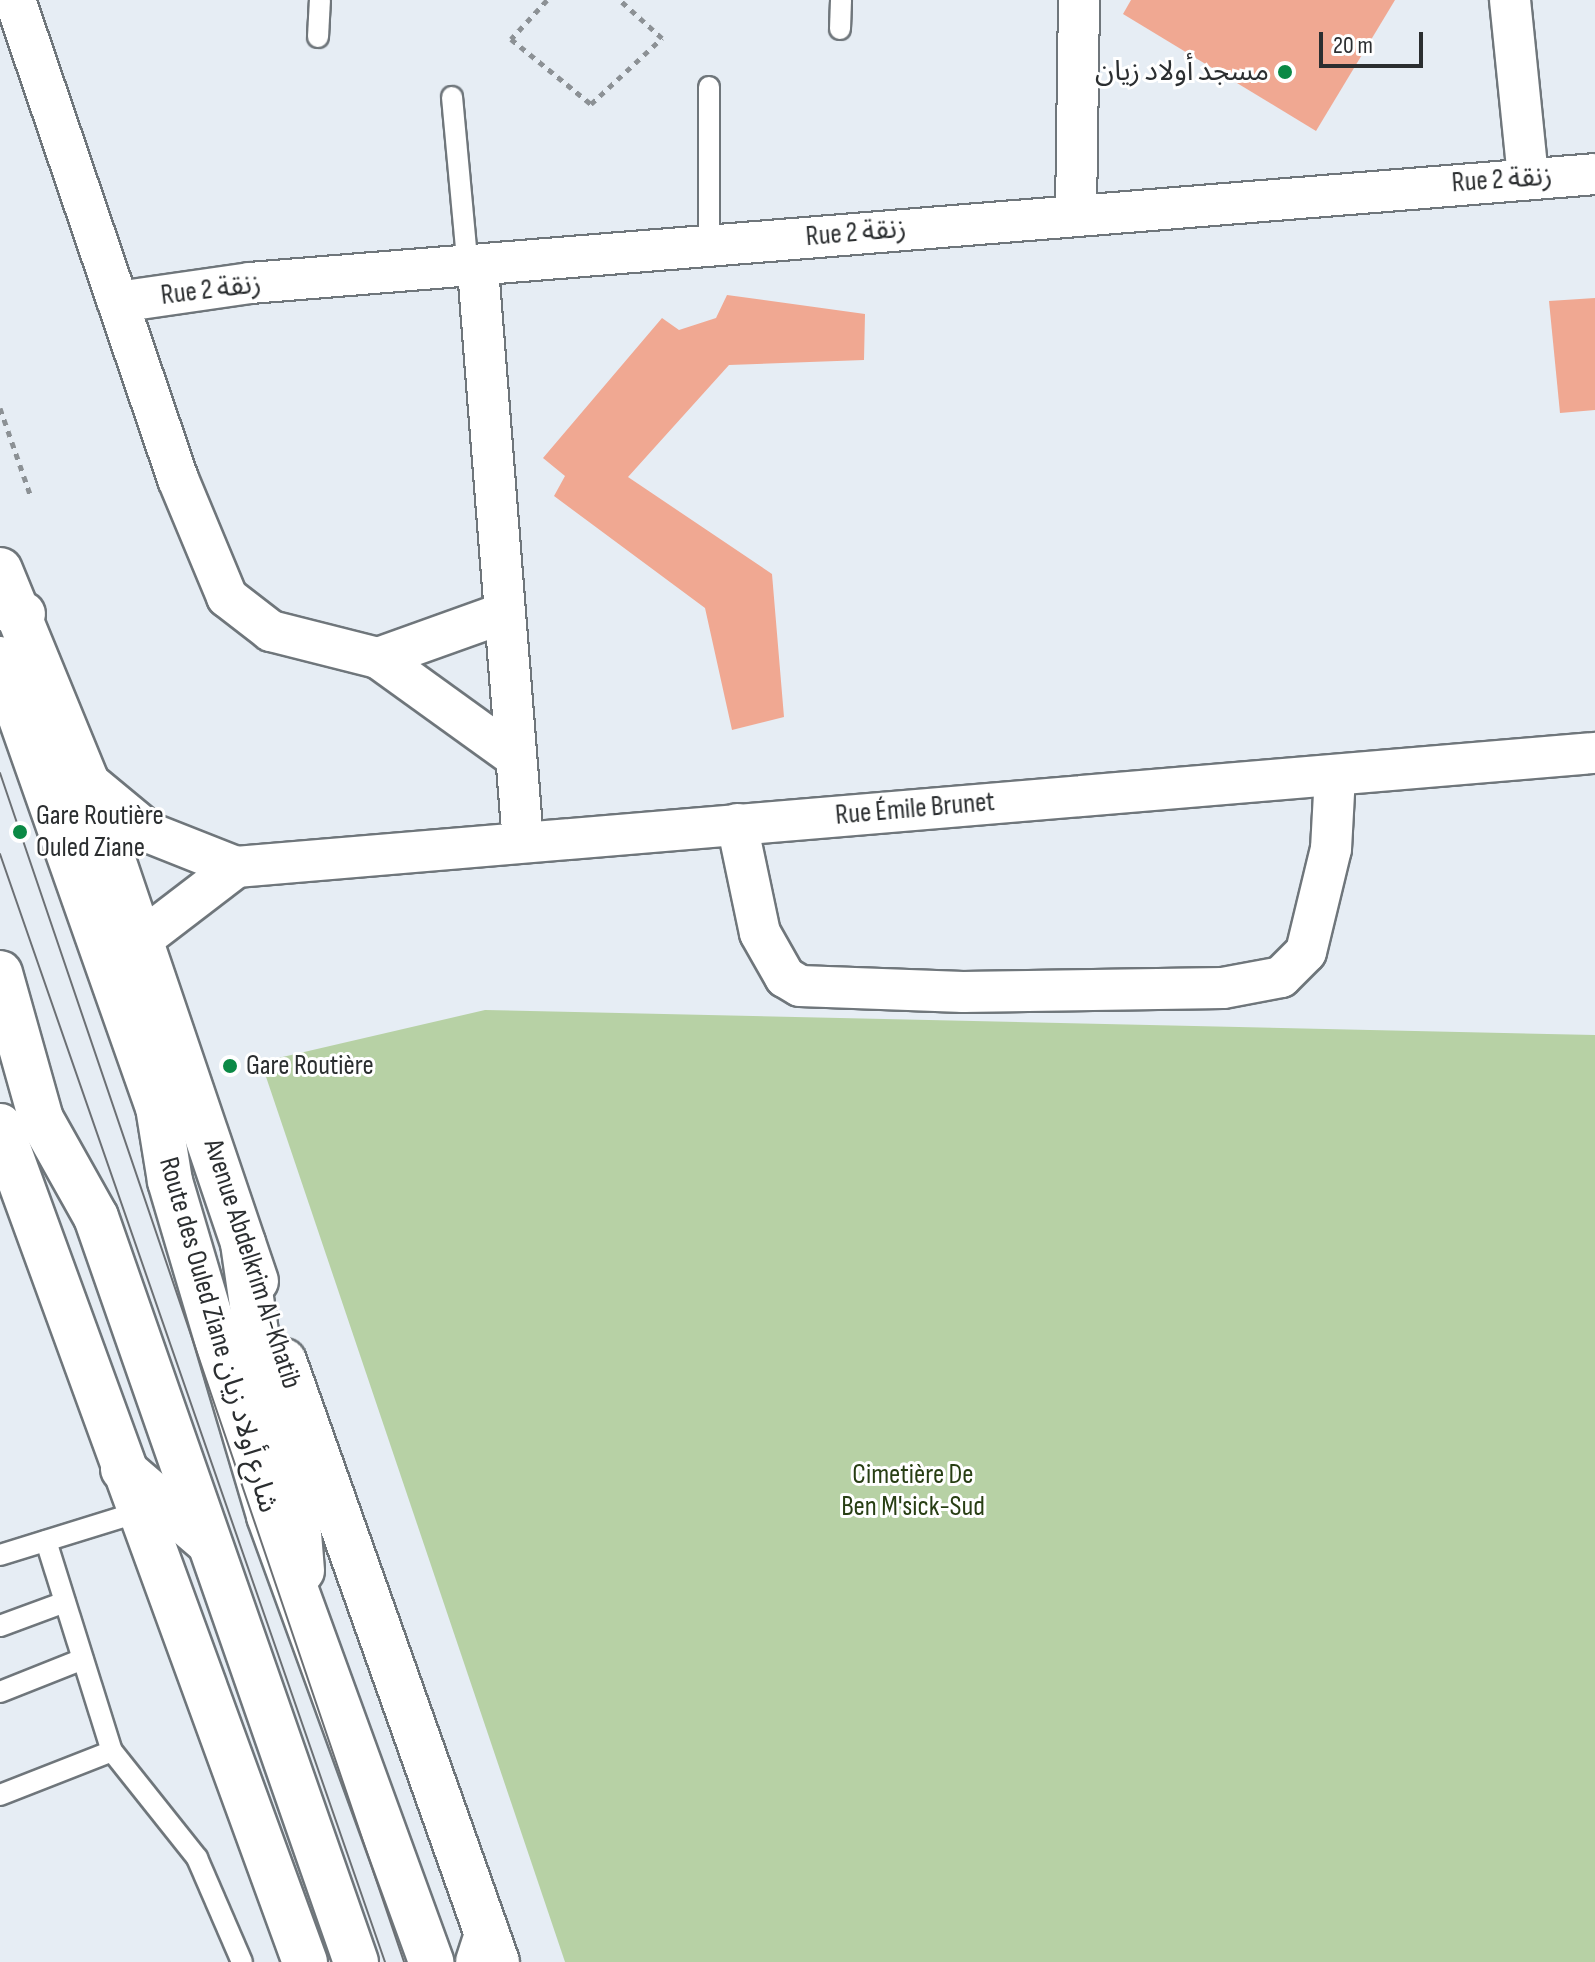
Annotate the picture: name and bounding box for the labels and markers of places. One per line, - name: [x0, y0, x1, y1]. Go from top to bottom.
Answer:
- place label: مسجد أولاد زيان: [1095, 55, 1269, 89]
- marker: مسجد أولاد زيان: [1276, 63, 1294, 81]
- place label: Gare Routière Ouled Ziane: [36, 799, 164, 865]
- marker: Gare Routière Ouled Ziane: [11, 823, 29, 841]
- place label: Gare Routière: [246, 1049, 374, 1083]
- marker: Gare Routière: [221, 1057, 239, 1075]

